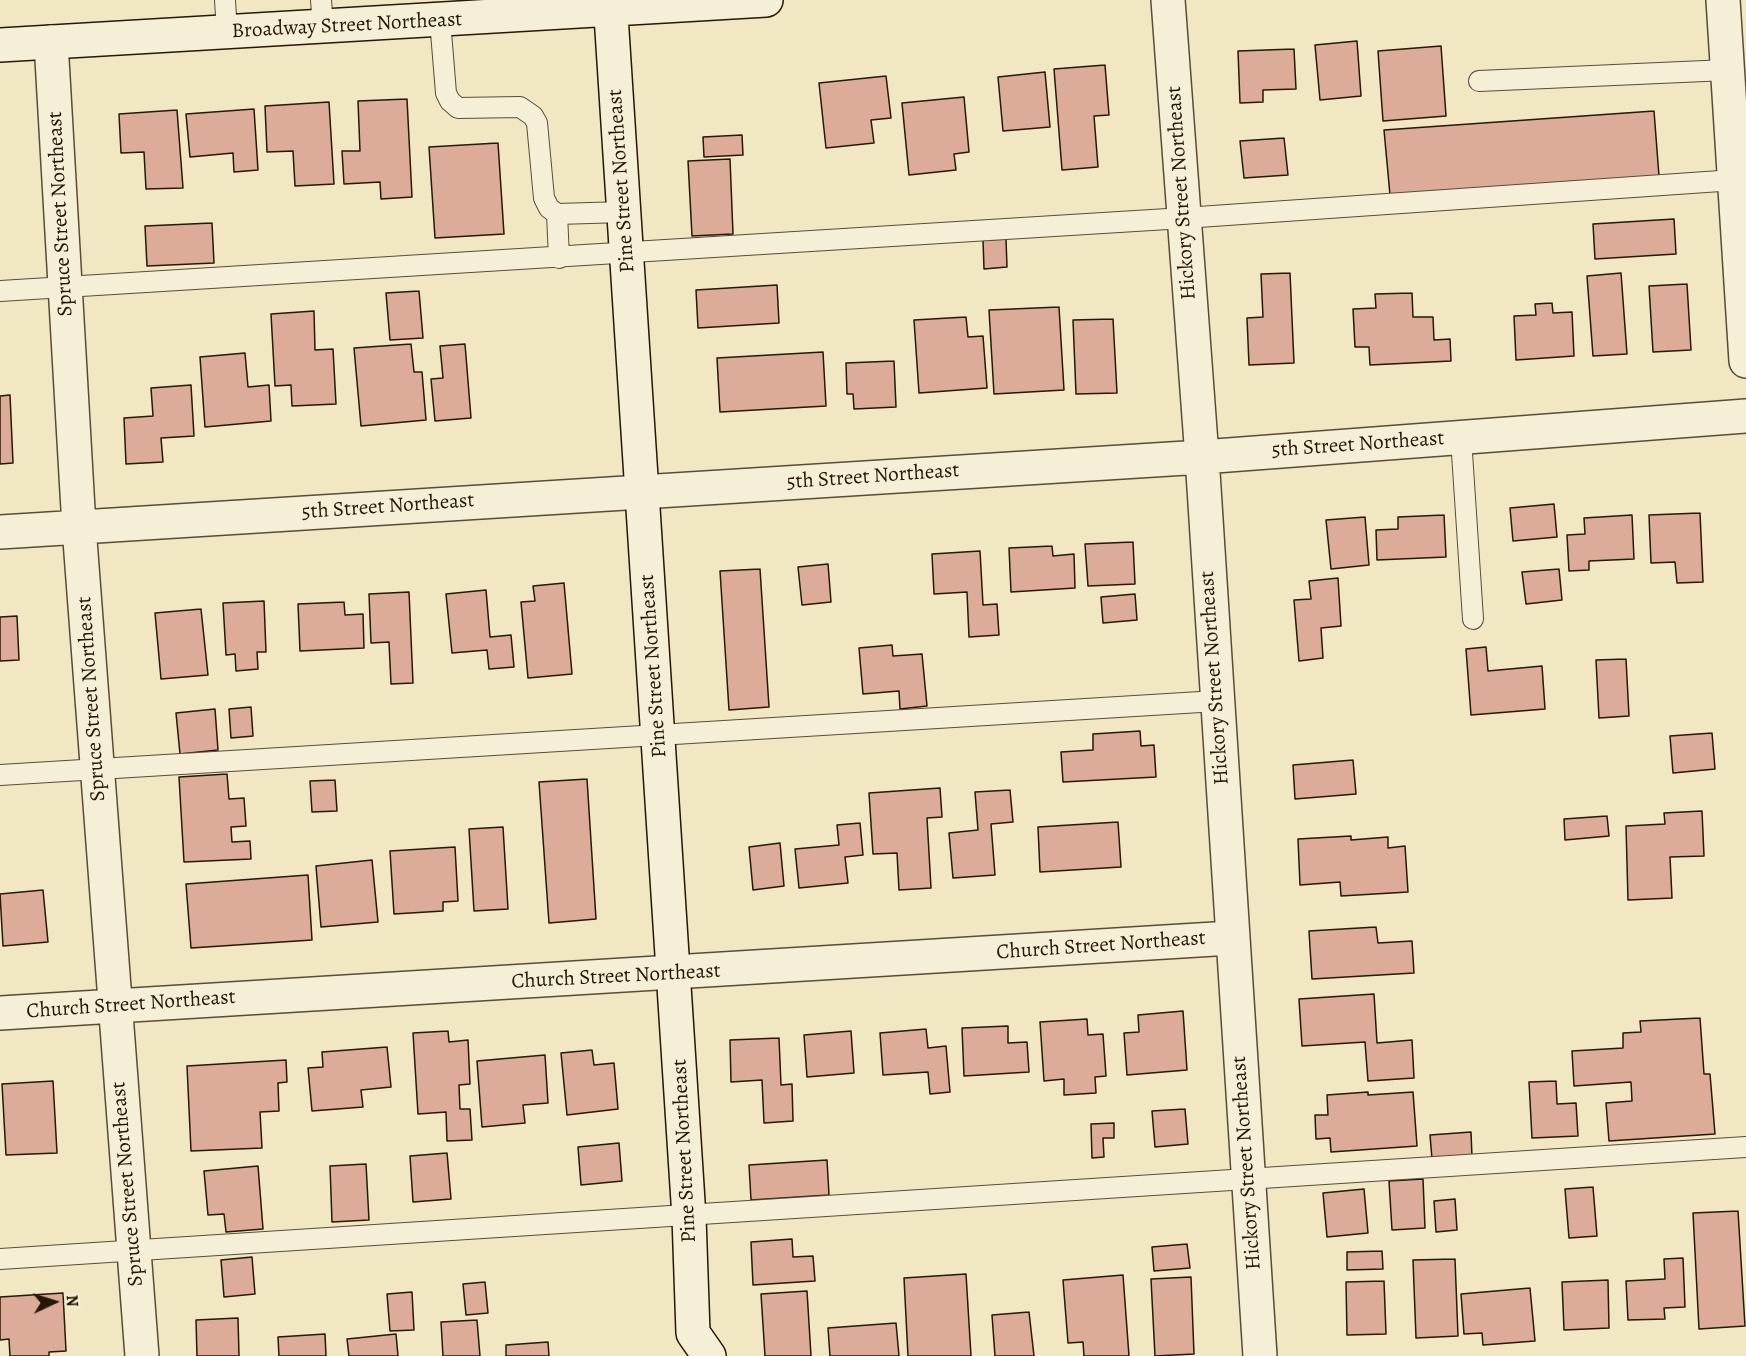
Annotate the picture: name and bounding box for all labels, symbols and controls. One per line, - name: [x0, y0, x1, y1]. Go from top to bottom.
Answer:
- street label: Broadway Street Northeast: [231, 7, 463, 45]
- street label: Hickory Street Northeast: [1162, 85, 1202, 301]
- street label: Pine Street Northeast: [603, 88, 641, 274]
- street label: Spruce Street Northeast: [43, 111, 79, 317]
- street label: 5th Street Northeast: [1271, 426, 1445, 464]
- street label: 5th Street Northeast: [786, 458, 960, 496]
- street label: 5th Street Northeast: [301, 488, 475, 526]
- street label: Hickory Street Northeast: [1195, 570, 1235, 786]
- street label: Pine Street Northeast: [635, 573, 673, 759]
- street label: Spruce Street Northeast: [72, 596, 112, 802]
- street label: Church Street Northeast: [996, 926, 1206, 966]
- street label: Church Street Northeast: [511, 959, 721, 995]
- street label: Church Street Northeast: [26, 985, 236, 1025]
- street label: Hickory Street Northeast: [1227, 1055, 1267, 1271]
- street label: Pine Street Northeast: [668, 1058, 702, 1244]
- street label: Spruce Street Northeast: [106, 1081, 150, 1287]
- north arrow: [24, 1272, 84, 1332]
- text: N: [61, 1294, 83, 1307]

